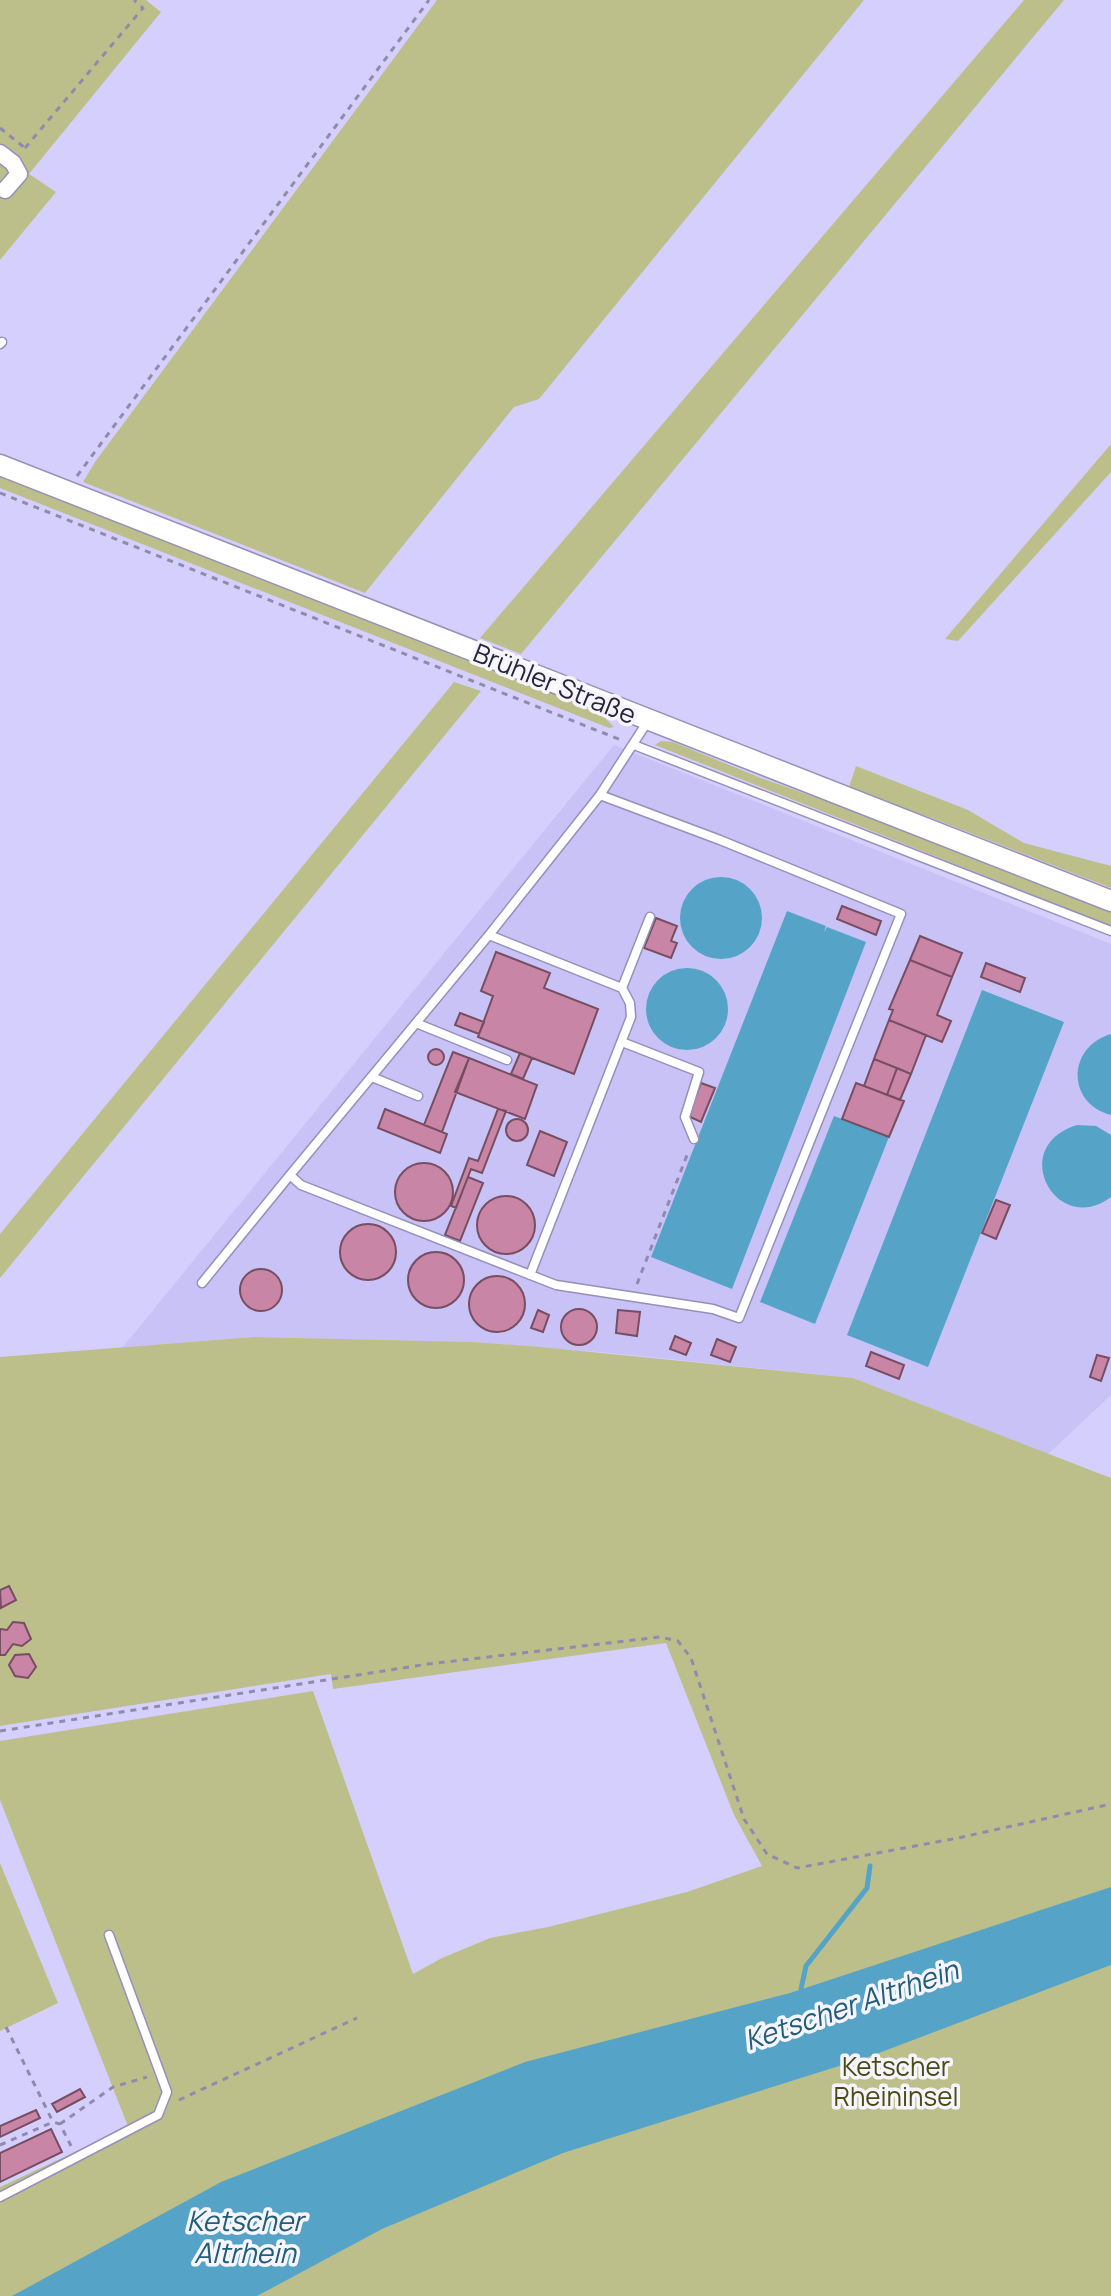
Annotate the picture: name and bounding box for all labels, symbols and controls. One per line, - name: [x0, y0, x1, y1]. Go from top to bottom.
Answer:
- street label: Brühler Straße: [468, 634, 642, 732]
- water label: Ketscher Altrhein: [739, 1949, 964, 2058]
- park label: Ketscher Rheininsel: [834, 2048, 958, 2114]
- water label: Ketscher Altrhein: [187, 2201, 307, 2271]

